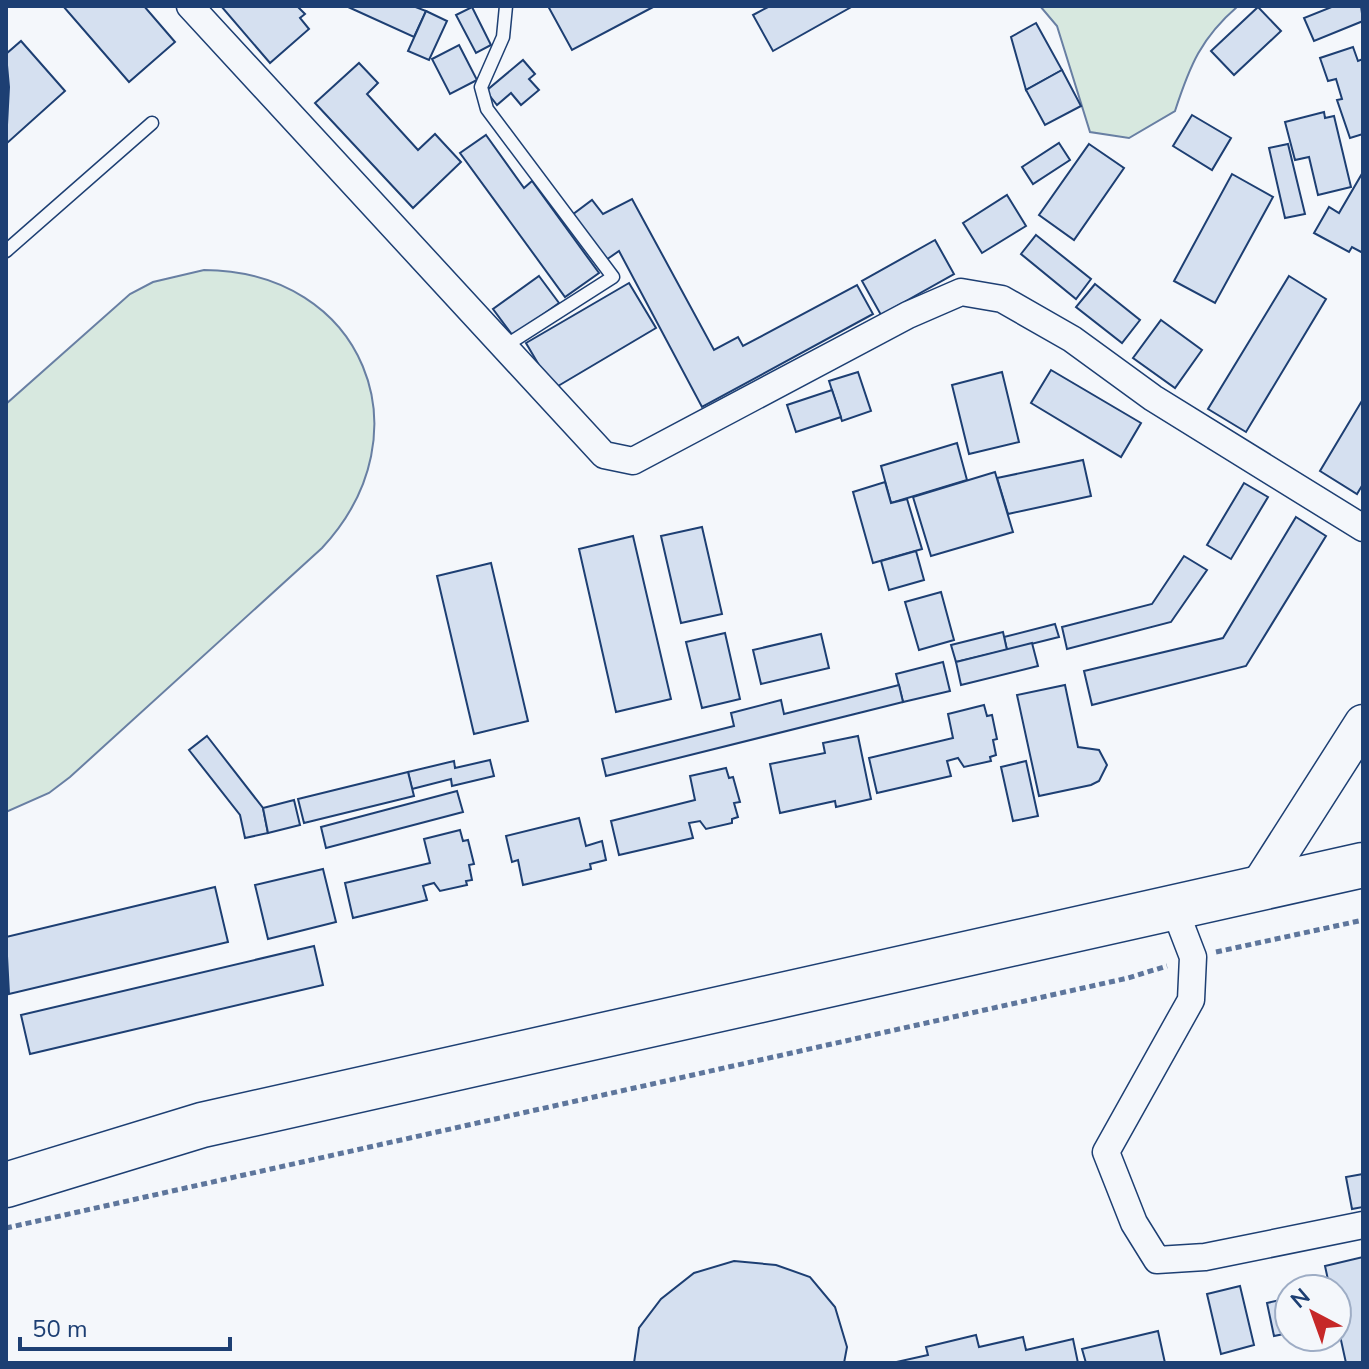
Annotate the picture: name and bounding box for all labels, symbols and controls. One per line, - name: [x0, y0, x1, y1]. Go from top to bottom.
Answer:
- north arrow: [1273, 1273, 1353, 1353]
- text: N: [1284, 1282, 1317, 1315]
- scale bar: [20, 1301, 230, 1351]
- text: 50 m: [32, 1313, 88, 1345]

